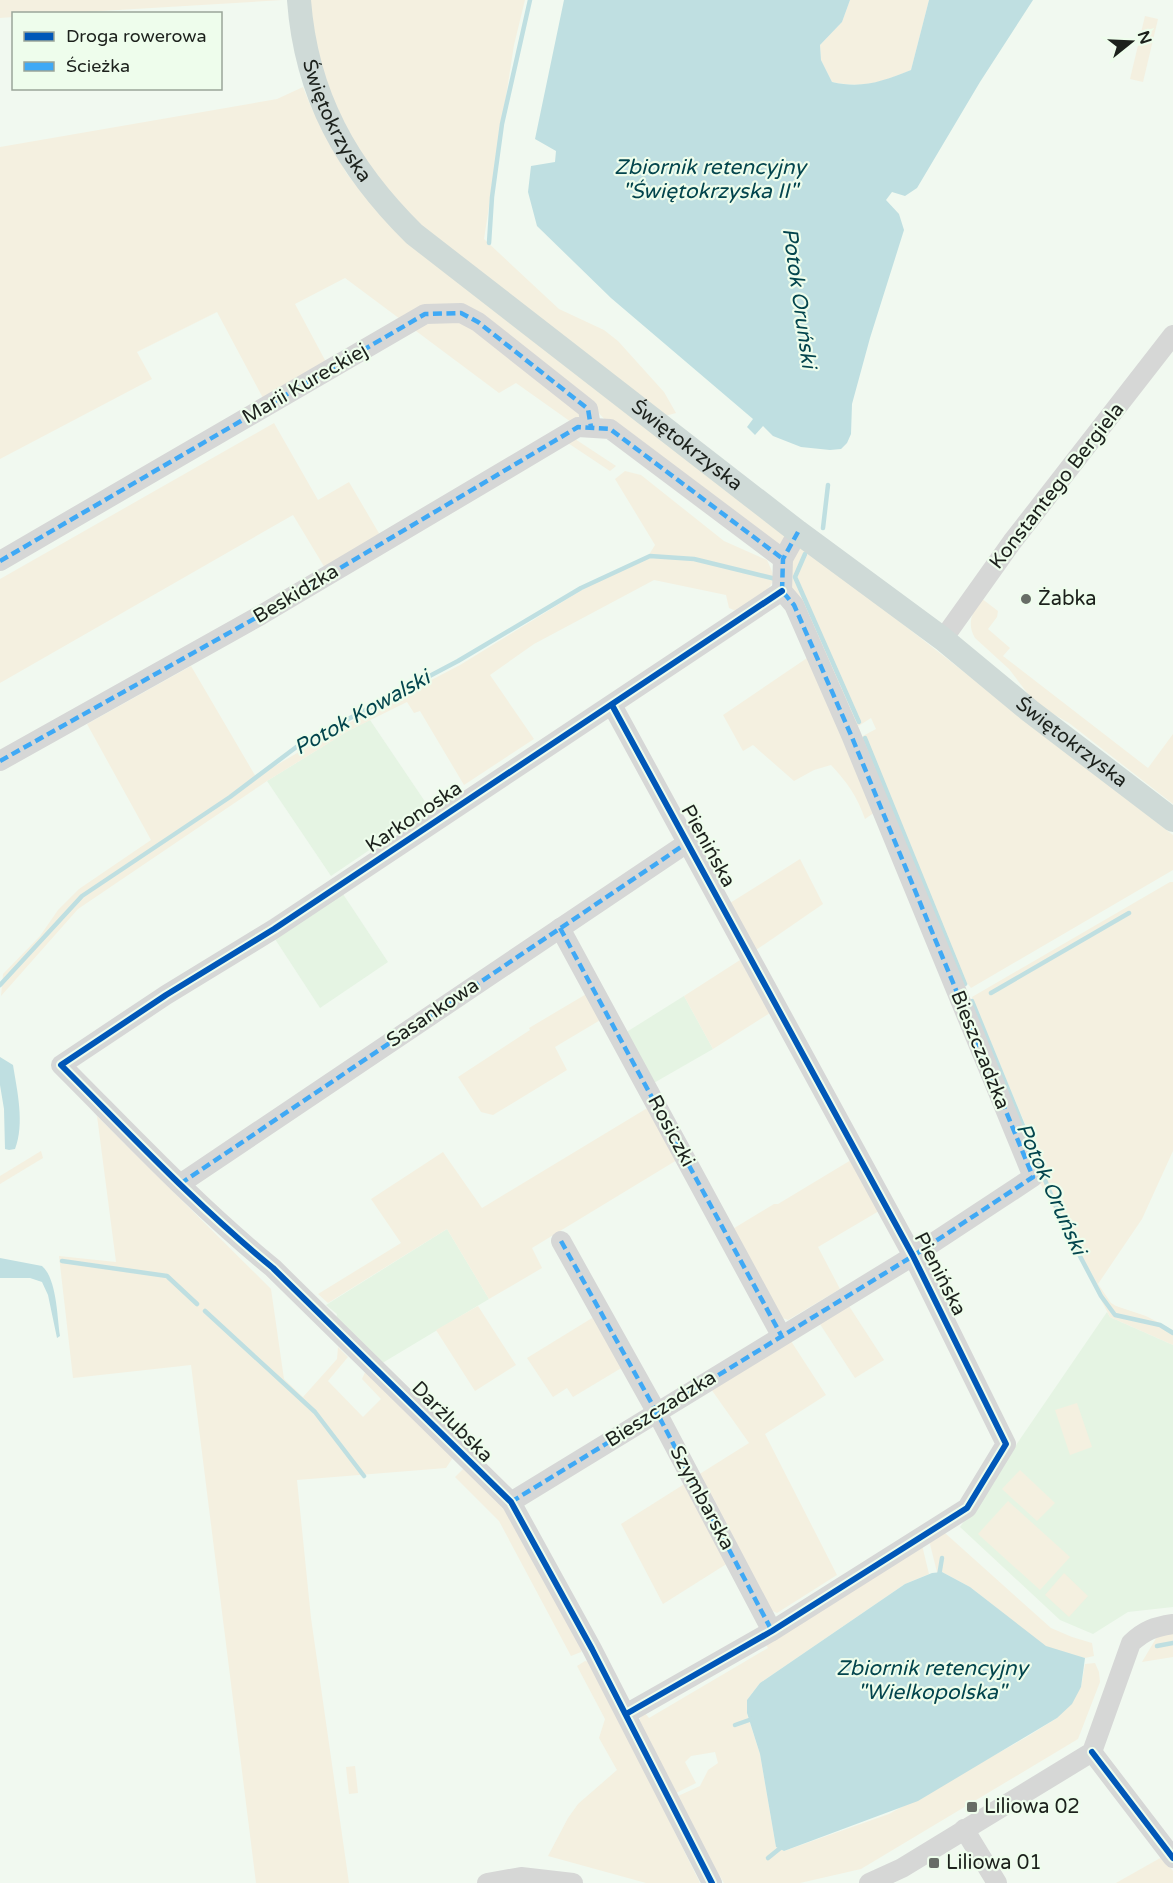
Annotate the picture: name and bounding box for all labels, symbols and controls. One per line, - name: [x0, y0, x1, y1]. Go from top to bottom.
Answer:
- legend: [12, 12, 222, 90]
- north arrow: [1101, 12, 1161, 72]
- text: Droga rowerowa: [66, 25, 207, 47]
- text: N: [1133, 28, 1156, 47]
- text: Ścieżka: [66, 55, 130, 77]
- street label: Świętokrzyska: [297, 57, 376, 187]
- water label: Zbiornik retencyjny "Świętokrzyska II": [614, 155, 808, 204]
- water label: Potok Oruński: [777, 226, 822, 372]
- street label: Marii Kureckiej: [238, 338, 372, 430]
- street label: Świętokrzyska: [626, 394, 747, 496]
- street label: Konstantego Bergiela: [985, 398, 1129, 574]
- street label: Beskidzka: [249, 559, 343, 629]
- place label: Żabka: [1038, 587, 1097, 611]
- marker: Żabka: [1019, 592, 1033, 606]
- water label: Potok Kowalski: [290, 664, 437, 761]
- street label: Świętokrzyska: [1011, 691, 1132, 793]
- street label: Karkonoska: [361, 776, 467, 858]
- street label: Pienińska: [676, 801, 740, 891]
- street label: Sasankowa: [382, 973, 484, 1053]
- street label: Bieszczadzka: [945, 987, 1015, 1113]
- street label: Rosiczki: [642, 1091, 700, 1171]
- water label: Potok Oruński: [1011, 1119, 1092, 1261]
- street label: Pienińska: [909, 1228, 971, 1320]
- street label: Bieszczadzka: [601, 1365, 721, 1453]
- street label: Darżlubska: [406, 1376, 498, 1468]
- street label: Szymbarska: [665, 1442, 739, 1554]
- water label: Zbiornik retencyjny "Wielkopolska": [836, 1656, 1030, 1705]
- place label: Liliowa 02: [984, 1795, 1080, 1819]
- marker: Liliowa 02: [965, 1800, 979, 1814]
- place label: Liliowa 01: [946, 1851, 1042, 1875]
- marker: Liliowa 01: [927, 1856, 941, 1870]

